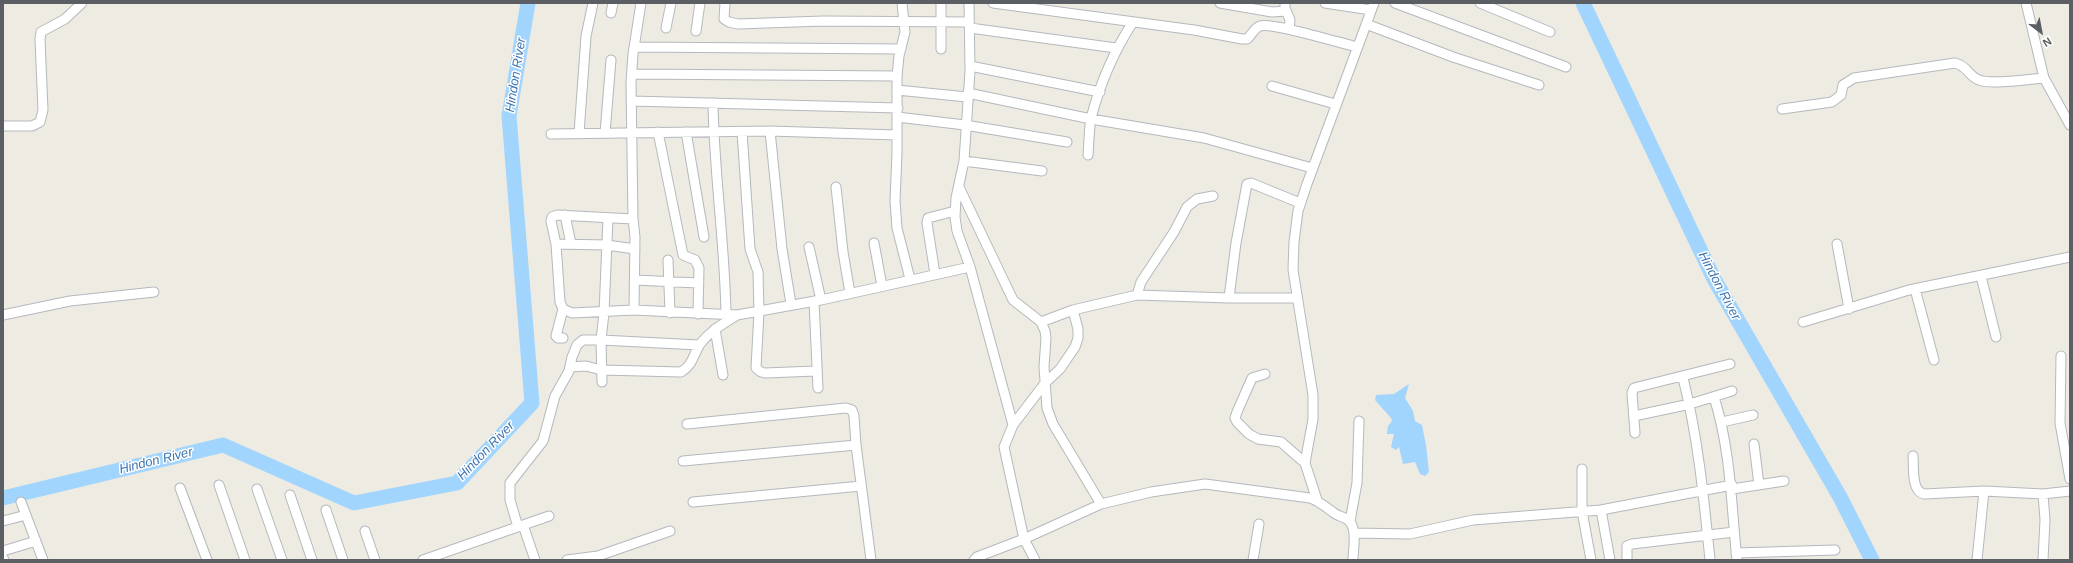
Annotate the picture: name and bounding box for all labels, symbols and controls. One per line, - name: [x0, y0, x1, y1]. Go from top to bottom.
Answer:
- north arrow: [2021, 12, 2061, 52]
- text: N: [2041, 35, 2054, 49]
- water label: Hindon River: [502, 37, 530, 113]
- water label: Hindon River: [1694, 249, 1744, 323]
- water label: Hindon River: [454, 419, 518, 483]
- water label: Hindon River: [118, 444, 194, 478]

